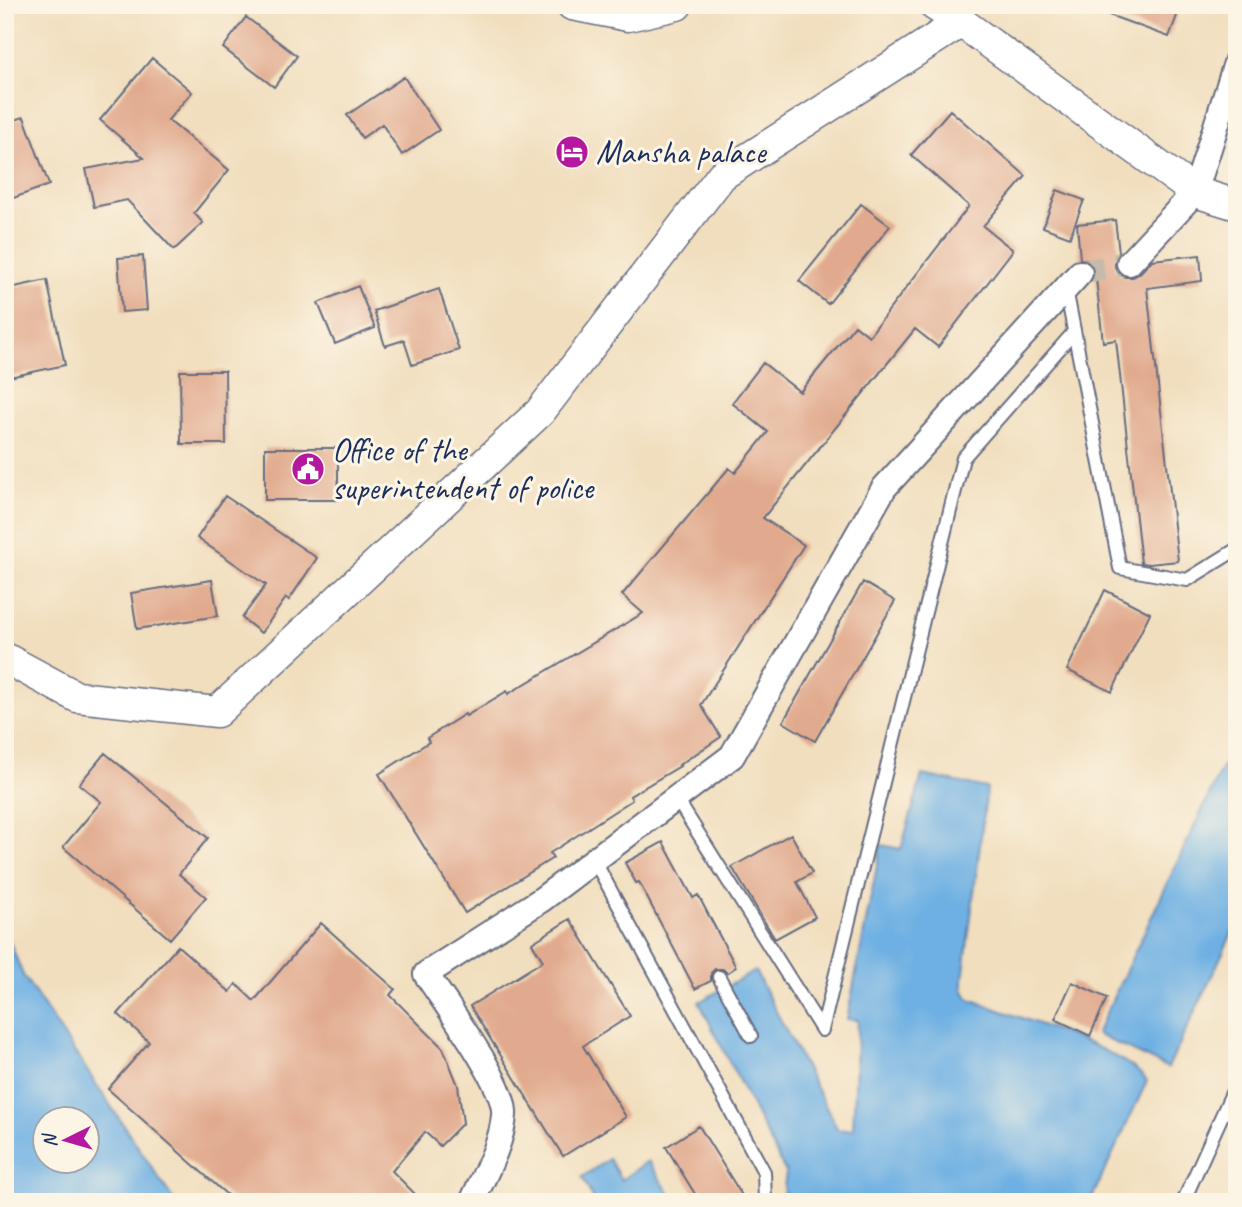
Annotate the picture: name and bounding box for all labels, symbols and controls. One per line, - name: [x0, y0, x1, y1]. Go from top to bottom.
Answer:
- place label: Mansha palace: [596, 131, 768, 173]
- hotel icon: Mansha palace: [553, 133, 591, 171]
- place label: Office of the superintendent of police: [332, 429, 595, 509]
- public building icon: Office of the superintendent of police: [289, 450, 327, 488]
- north arrow: [32, 1106, 102, 1176]
- text: N: [37, 1131, 63, 1148]

